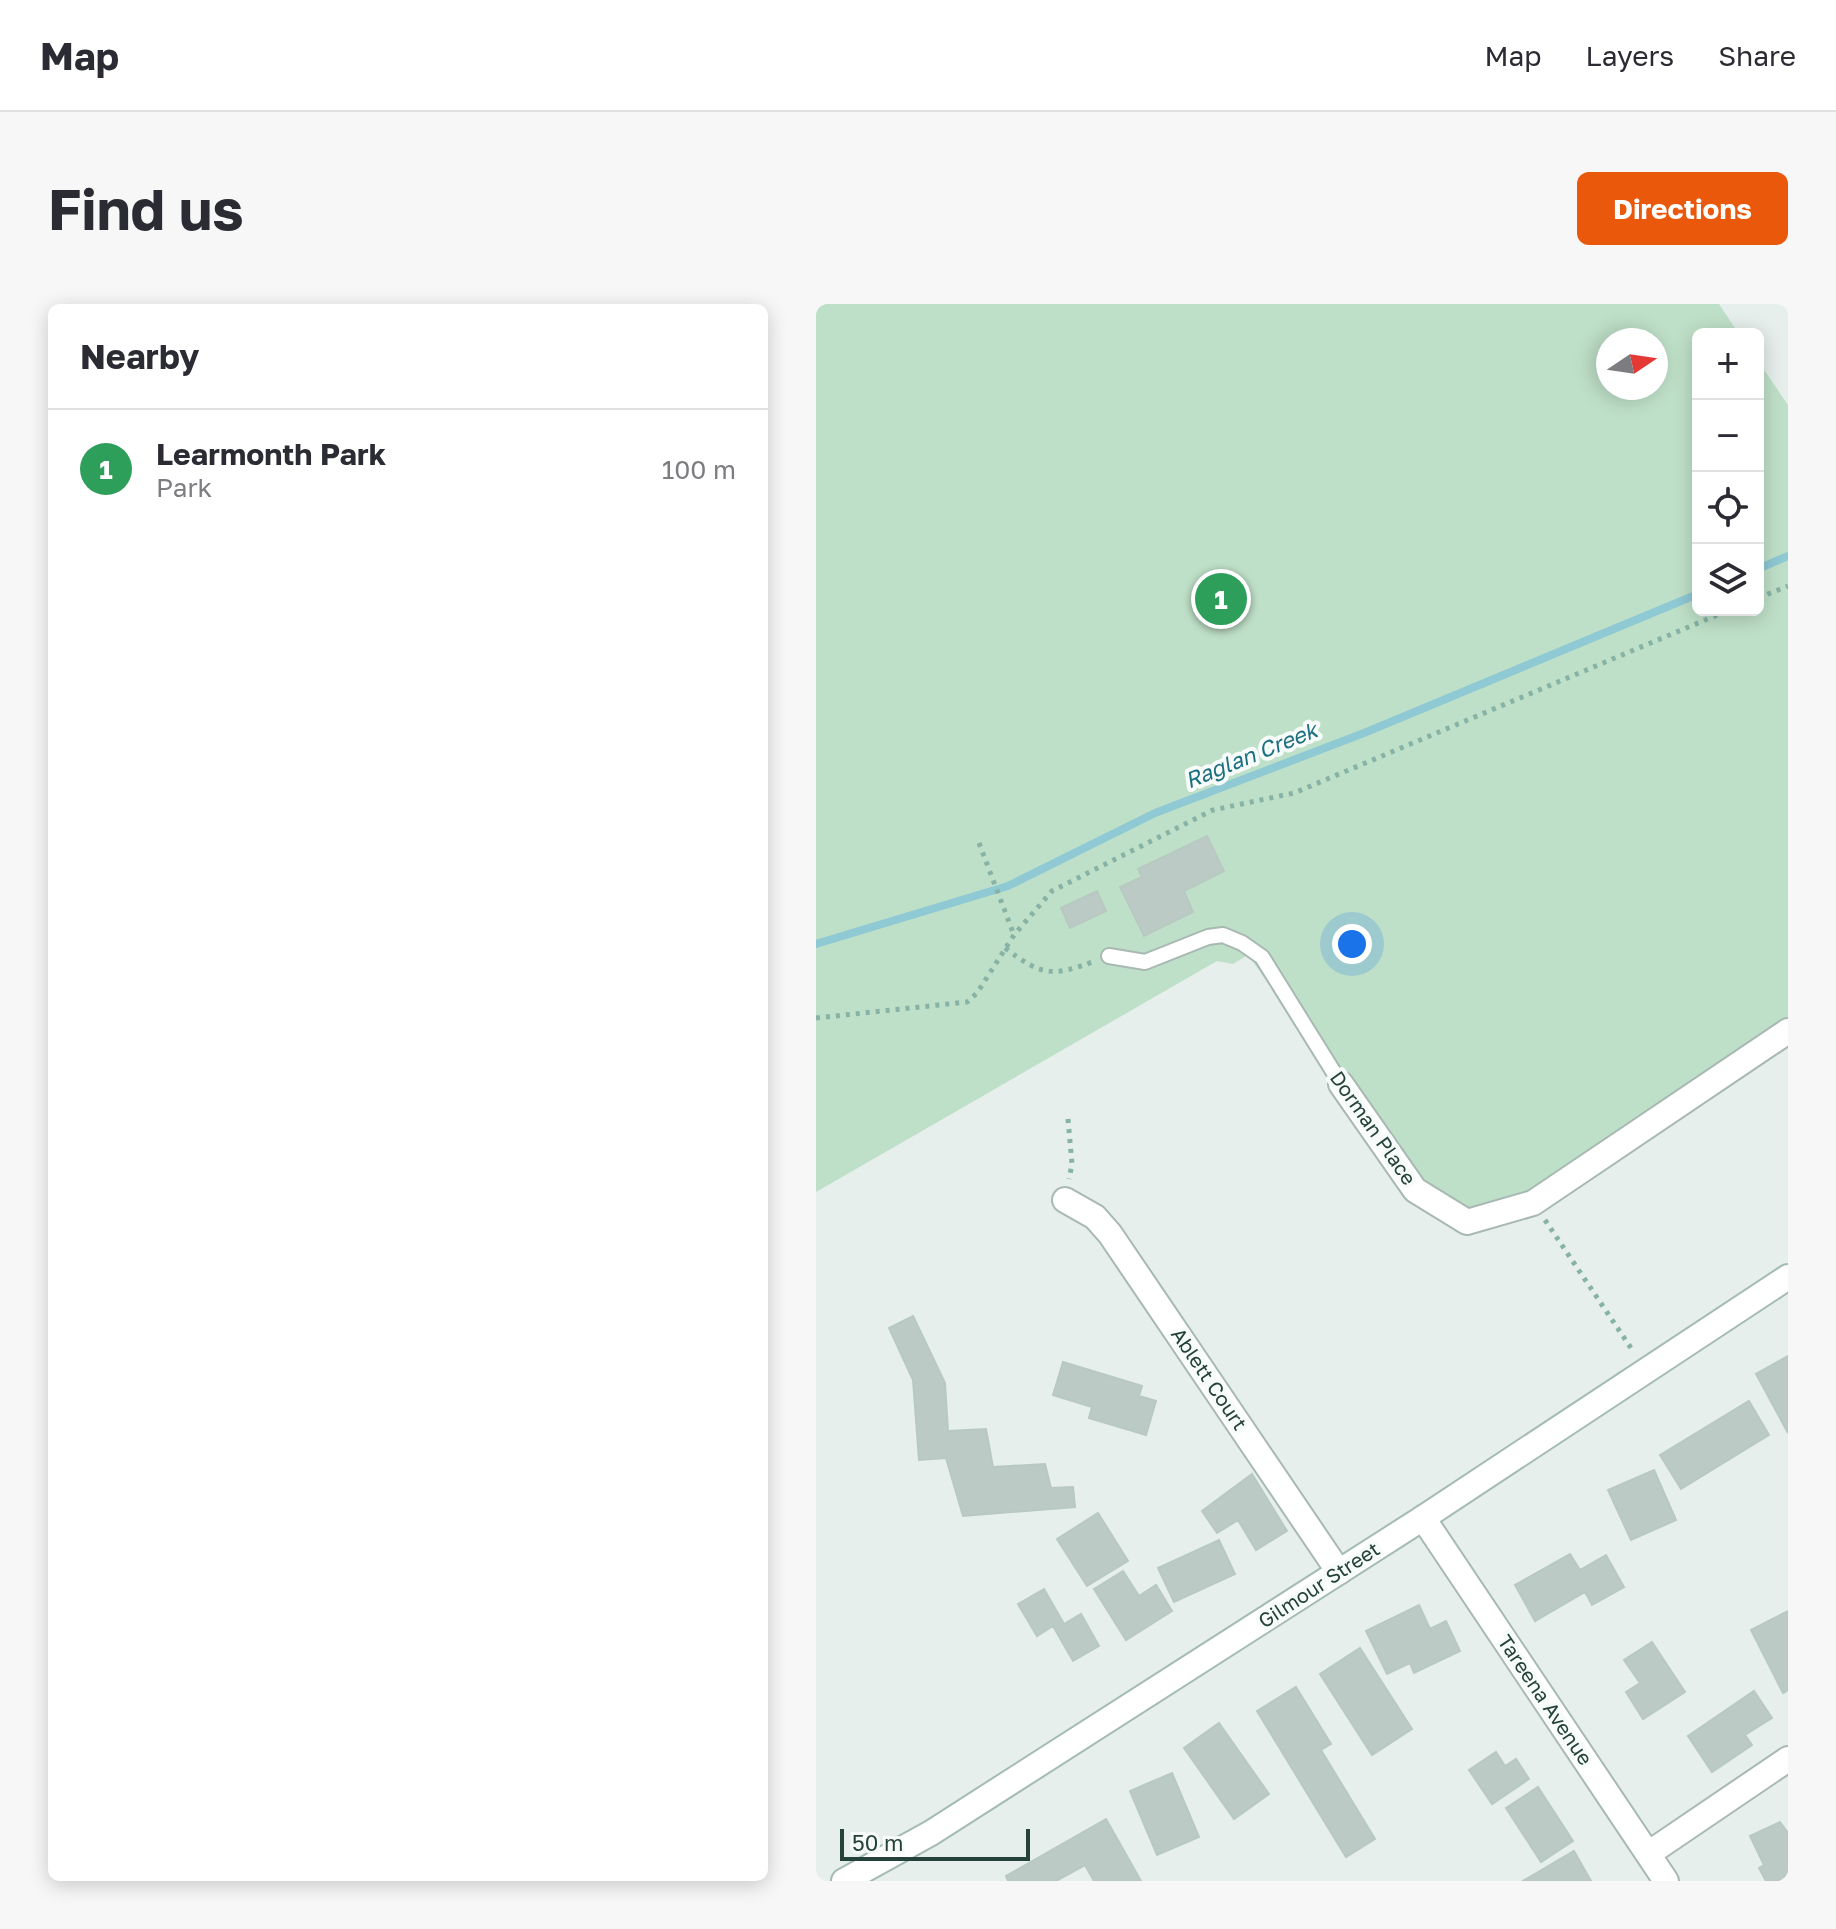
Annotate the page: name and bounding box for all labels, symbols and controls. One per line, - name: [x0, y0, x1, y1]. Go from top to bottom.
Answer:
- text: Map: [40, 33, 119, 78]
- text: Map: [1484, 39, 1542, 72]
- text: Layers: [1586, 39, 1674, 72]
- text: Share: [1718, 39, 1796, 72]
- button: Directions: [1577, 172, 1788, 245]
- text: Find us: [48, 175, 244, 242]
- north arrow: [1596, 328, 1668, 400]
- map controls: [1692, 328, 1764, 616]
- button: +: [1692, 328, 1764, 400]
- text: Nearby: [80, 336, 200, 376]
- button: −: [1692, 400, 1764, 472]
- text: Learmonth Park: [156, 436, 386, 472]
- text: 1: [99, 454, 113, 485]
- text: 100 m: [662, 454, 736, 485]
- text: Park: [156, 472, 212, 503]
- button: locate: [1692, 472, 1764, 544]
- button: layers: [1692, 544, 1764, 616]
- pin: 1: [1195, 569, 1247, 629]
- water label: Raglan Creek: [1181, 715, 1323, 793]
- your location: [1332, 924, 1372, 964]
- street label: Dorman Place: [1326, 1066, 1422, 1189]
- street label: Ablett Court: [1167, 1323, 1253, 1434]
- street label: Gilmour Street: [1253, 1536, 1384, 1632]
- street label: Tareena Avenue: [1493, 1630, 1598, 1769]
- scale bar: [840, 1825, 1030, 1861]
- text: 50 m: [852, 1829, 903, 1856]

